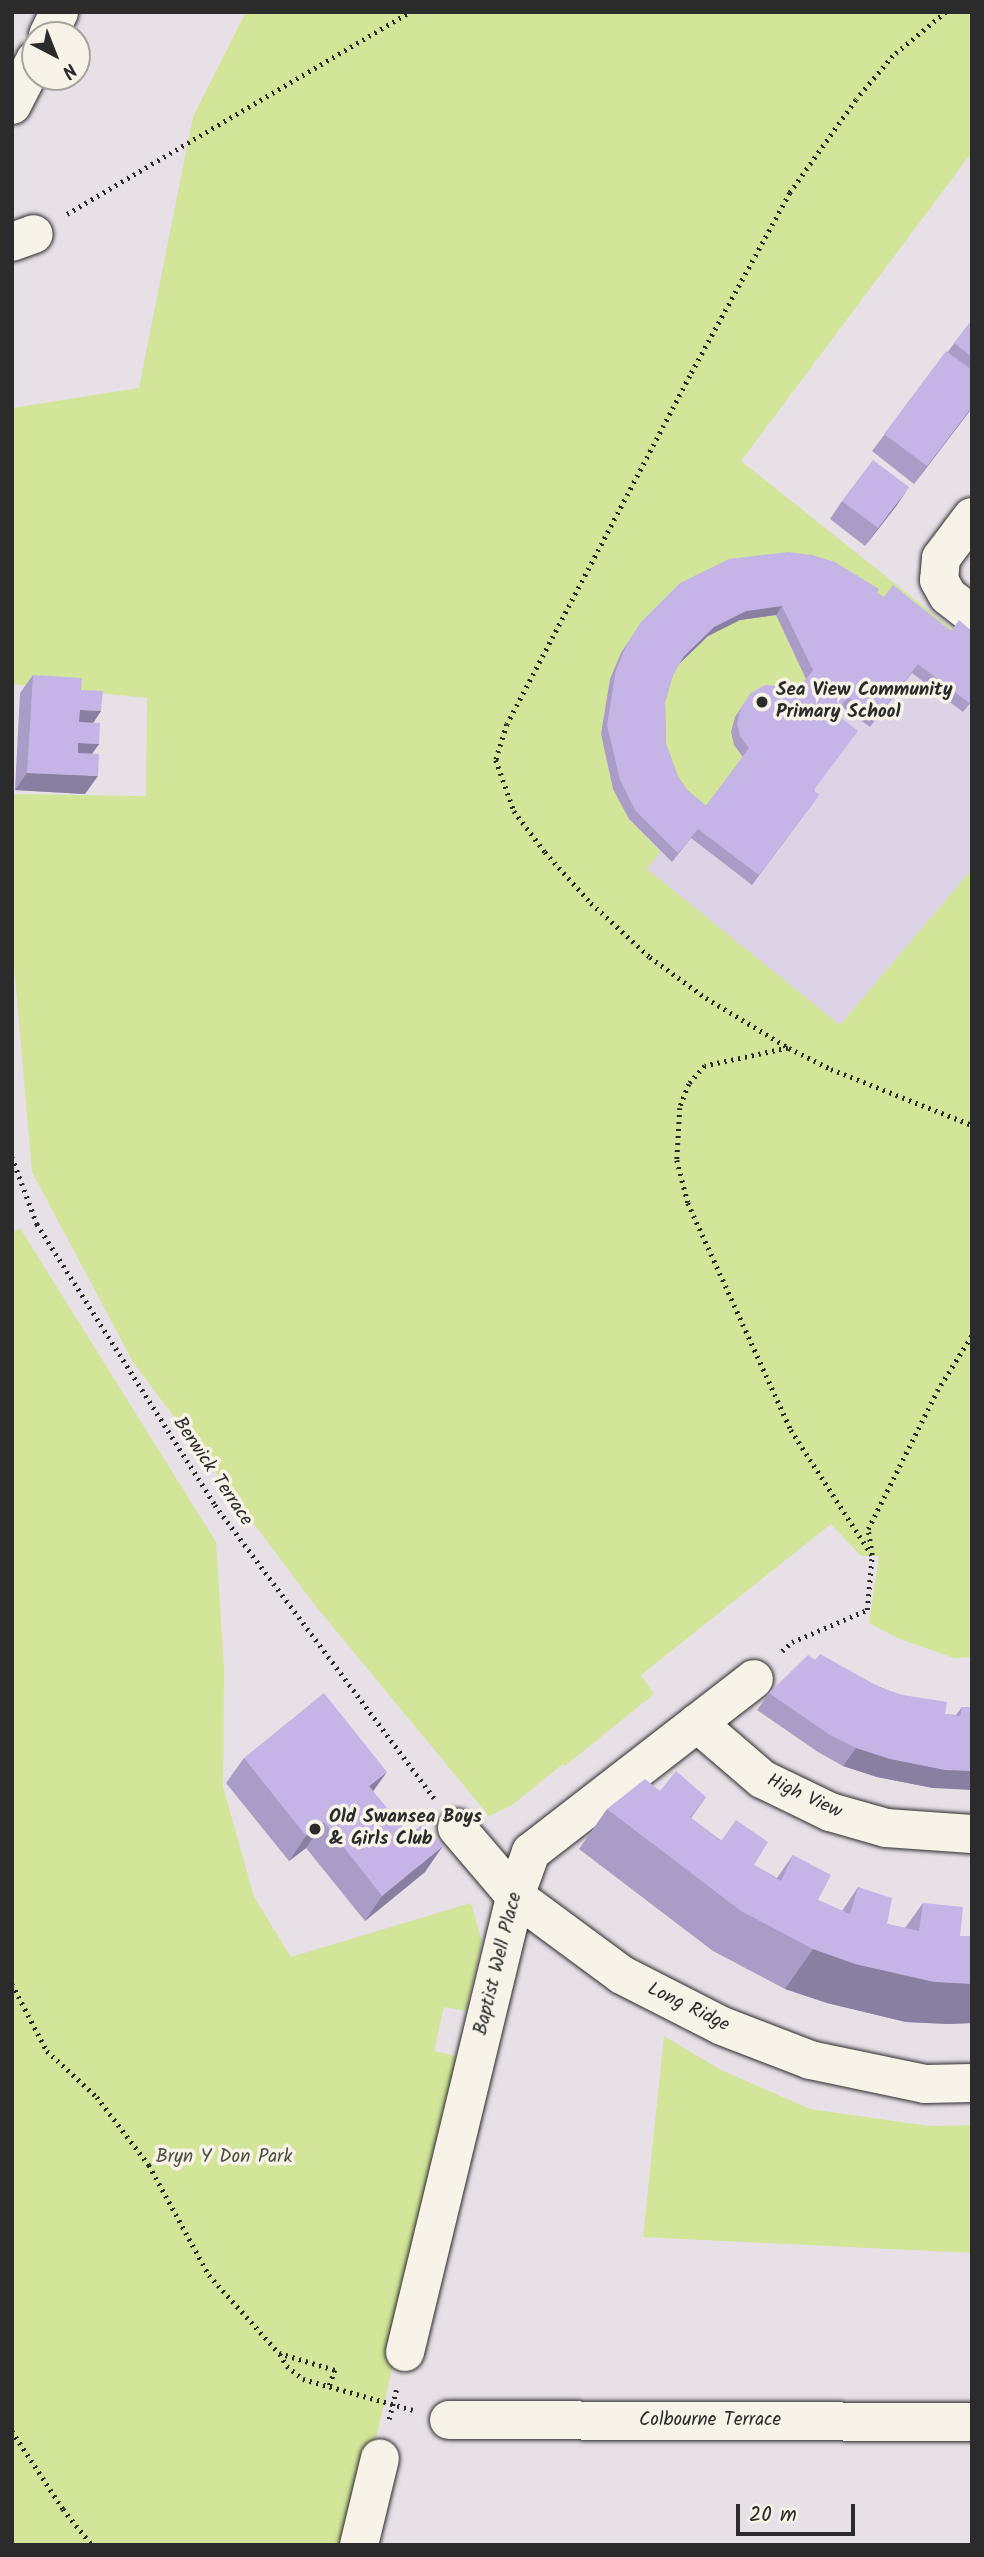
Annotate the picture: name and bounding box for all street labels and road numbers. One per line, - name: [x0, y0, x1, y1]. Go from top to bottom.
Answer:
- street label: Berwick Terrace: [167, 1413, 257, 1531]
- street label: High View: [763, 1770, 845, 1824]
- street label: Baptist Well Place: [470, 1890, 528, 2038]
- street label: Long Ridge: [643, 1978, 733, 2038]
- street label: Colbourne Terrace: [639, 2410, 781, 2432]

